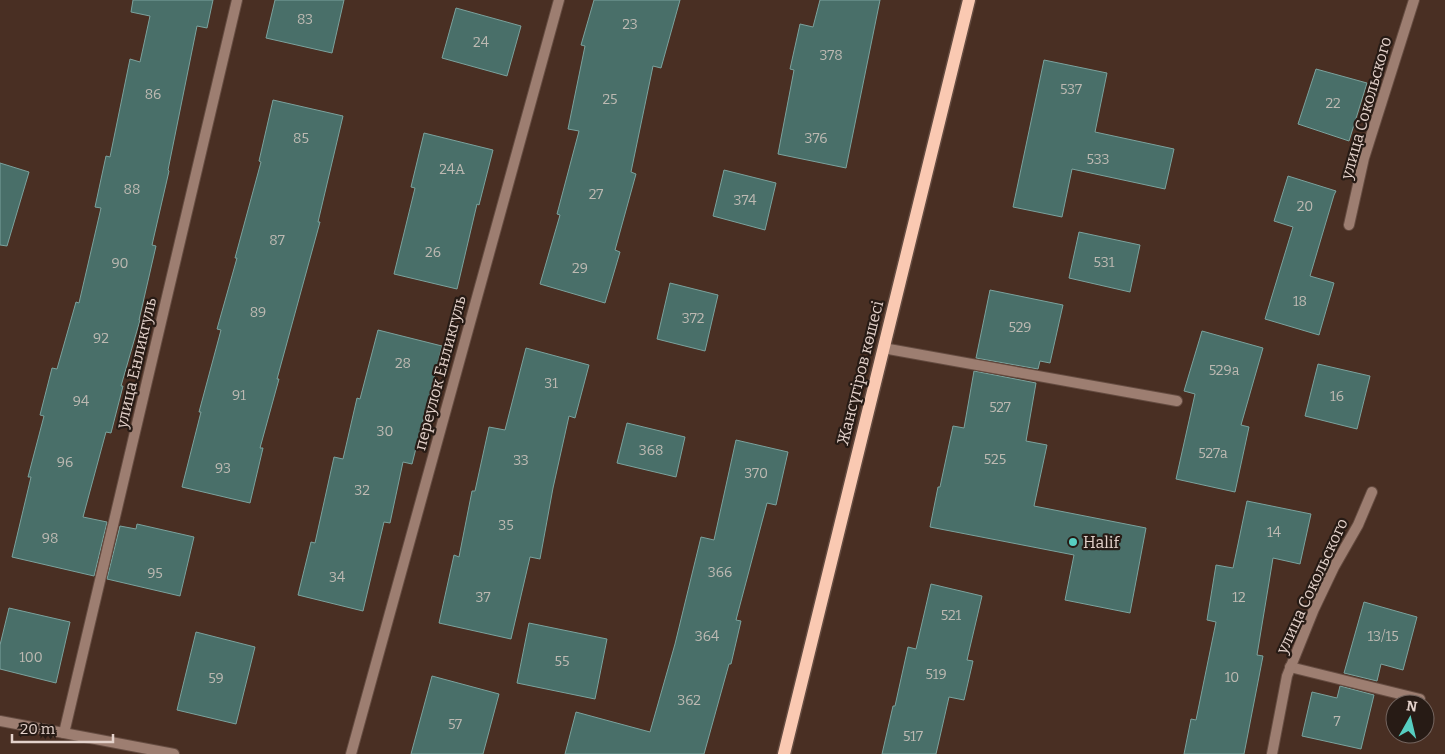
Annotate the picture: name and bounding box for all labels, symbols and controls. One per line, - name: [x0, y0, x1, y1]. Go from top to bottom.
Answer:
- house number: 83: [297, 11, 313, 28]
- house number: 23: [622, 16, 638, 33]
- house number: 24: [473, 34, 489, 51]
- street label: улица Сокольского: [1336, 35, 1395, 182]
- house number: 378: [819, 47, 843, 64]
- house number: 537: [1060, 81, 1082, 98]
- house number: 86: [145, 86, 161, 103]
- house number: 25: [602, 91, 618, 108]
- house number: 22: [1325, 95, 1341, 112]
- house number: 85: [293, 130, 309, 147]
- house number: 376: [804, 130, 828, 147]
- house number: 533: [1087, 151, 1109, 168]
- house number: 24А: [439, 161, 465, 178]
- house number: 88: [124, 181, 140, 198]
- house number: 27: [589, 186, 603, 203]
- house number: 374: [733, 192, 757, 209]
- house number: 20: [1297, 198, 1313, 215]
- house number: 87: [269, 232, 285, 249]
- house number: 26: [425, 244, 441, 261]
- house number: 531: [1094, 254, 1115, 271]
- house number: 90: [111, 255, 129, 272]
- house number: 29: [572, 260, 588, 277]
- house number: 18: [1293, 293, 1307, 310]
- street label: переулок Енликгуль: [410, 294, 470, 452]
- street label: улица Енликгуль: [112, 296, 160, 431]
- street label: Жансүгіров көшесі: [833, 298, 887, 447]
- house number: 89: [250, 304, 266, 321]
- house number: 372: [682, 310, 704, 327]
- house number: 529: [1008, 319, 1032, 336]
- house number: 92: [93, 330, 109, 347]
- house number: 28: [395, 355, 411, 372]
- house number: 529а: [1209, 362, 1240, 379]
- house number: 31: [544, 375, 558, 392]
- house number: 91: [232, 387, 246, 404]
- house number: 16: [1330, 388, 1344, 405]
- house number: 94: [73, 393, 89, 410]
- house number: 527: [989, 399, 1011, 416]
- house number: 30: [377, 423, 393, 440]
- house number: 368: [639, 442, 663, 459]
- house number: 527а: [1198, 445, 1228, 462]
- house number: 525: [984, 451, 1006, 468]
- house number: 33: [513, 452, 529, 469]
- house number: 96: [57, 454, 73, 471]
- house number: 93: [215, 460, 231, 477]
- house number: 370: [744, 465, 768, 482]
- house number: 32: [354, 482, 370, 499]
- street label: улица Сокольского: [1272, 515, 1352, 658]
- house number: 35: [498, 517, 514, 534]
- house number: 14: [1267, 524, 1281, 541]
- house number: 98: [42, 530, 58, 547]
- place label: Halif: [1083, 533, 1121, 552]
- marker: Halif: [1067, 536, 1079, 548]
- house number: 366: [708, 564, 732, 581]
- house number: 95: [147, 565, 163, 582]
- house number: 34: [329, 569, 345, 586]
- house number: 37: [475, 589, 491, 606]
- house number: 12: [1232, 589, 1246, 606]
- house number: 521: [941, 607, 962, 624]
- house number: 364: [695, 628, 719, 645]
- house number: 13/15: [1367, 628, 1399, 645]
- house number: 100: [19, 649, 43, 666]
- house number: 55: [555, 653, 569, 670]
- house number: 519: [925, 666, 947, 683]
- house number: 10: [1225, 669, 1239, 686]
- house number: 59: [208, 670, 224, 687]
- house number: 362: [677, 692, 701, 709]
- north arrow: [1385, 694, 1435, 744]
- text: N: [1405, 697, 1418, 716]
- scale bar: [12, 712, 114, 744]
- house number: 7: [1333, 713, 1341, 730]
- house number: 57: [448, 716, 462, 733]
- text: 20 m: [20, 720, 56, 738]
- house number: 517: [903, 728, 923, 745]

